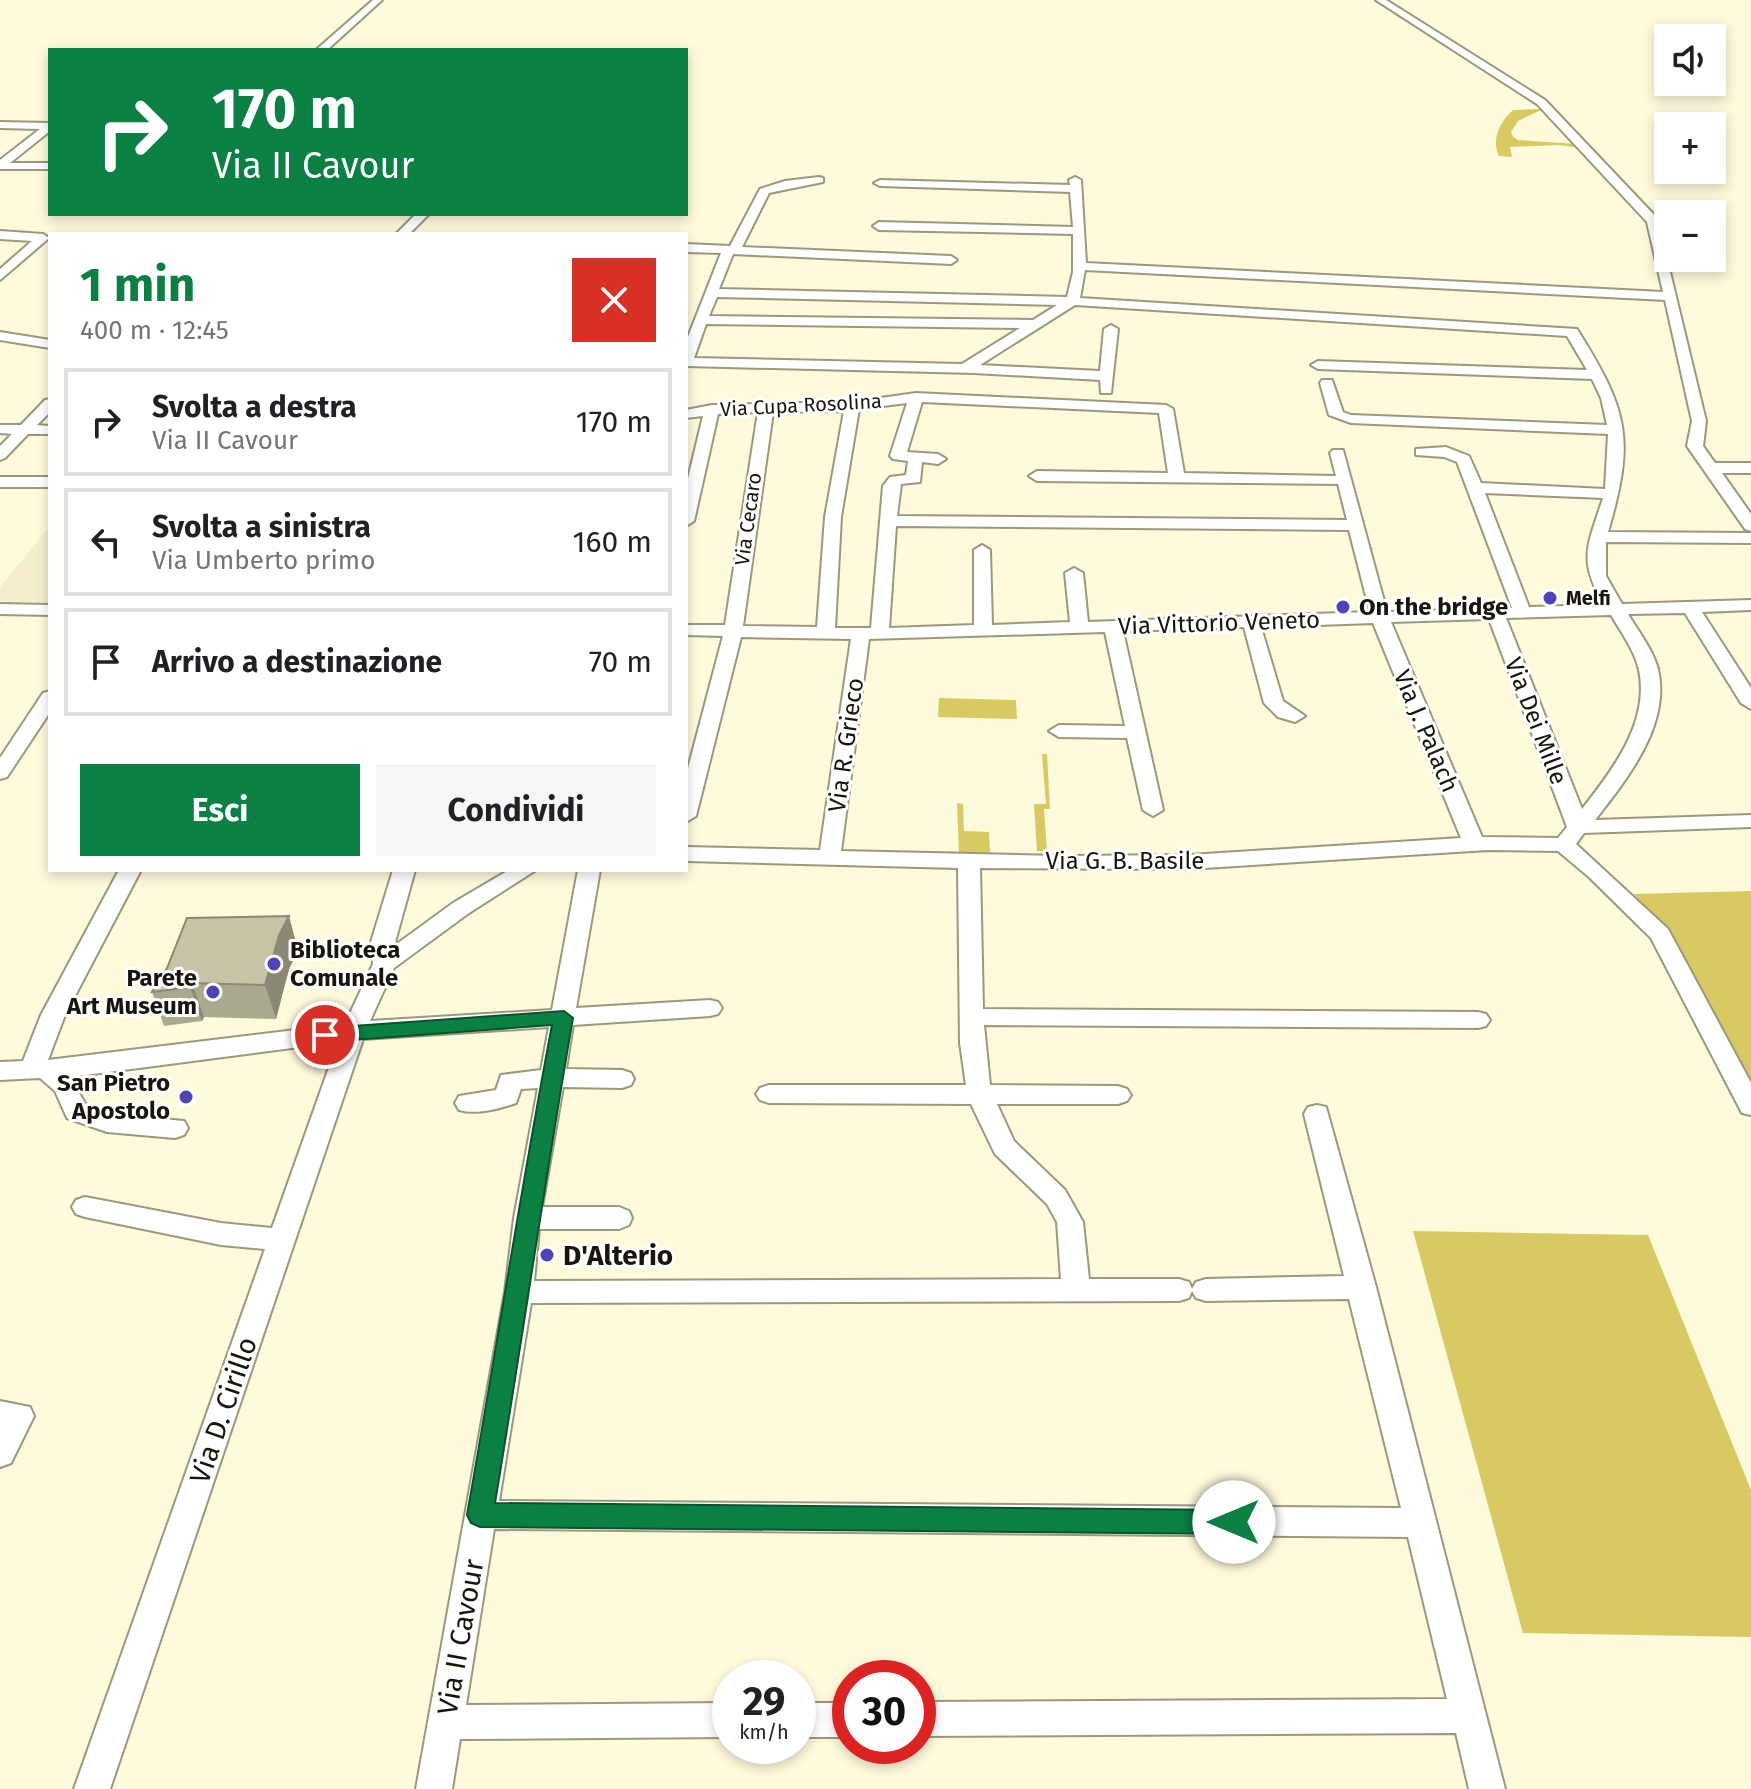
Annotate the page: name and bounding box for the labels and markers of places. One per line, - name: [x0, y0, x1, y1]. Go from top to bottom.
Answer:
- place label: Melfi: [1566, 586, 1611, 610]
- marker: Melfi: [1541, 589, 1559, 607]
- place label: On the bridge: [1359, 593, 1508, 621]
- marker: On the bridge: [1334, 598, 1352, 616]
- place label: Biblioteca Comunale: [290, 936, 400, 992]
- marker: Biblioteca Comunale: [265, 955, 283, 973]
- place label: Parete Art Museum: [66, 964, 197, 1020]
- marker: Parete Art Museum: [204, 983, 222, 1001]
- pin: [291, 1001, 359, 1069]
- place label: San Pietro Apostolo: [57, 1069, 170, 1125]
- marker: San Pietro Apostolo: [177, 1088, 195, 1106]
- place label: D'Alterio: [563, 1239, 673, 1272]
- marker: D'Alterio: [538, 1246, 556, 1264]

